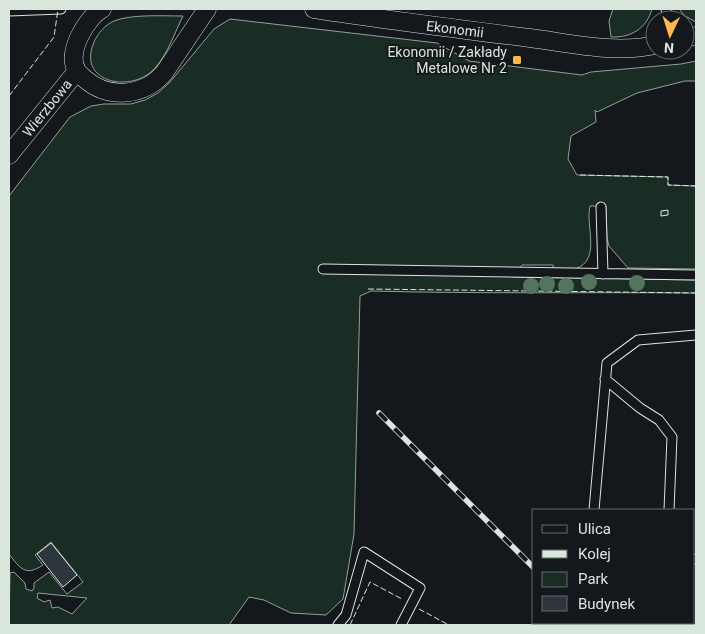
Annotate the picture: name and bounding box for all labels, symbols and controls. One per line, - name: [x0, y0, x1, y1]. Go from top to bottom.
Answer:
- north arrow: [645, 10, 695, 60]
- street label: Ekonomii: [425, 18, 485, 40]
- text: N: [664, 40, 675, 56]
- place label: Ekonomii / Zakłady Metalowe Nr 2: [387, 44, 507, 76]
- marker: Ekonomii / Zakłady Metalowe Nr 2: [511, 54, 523, 66]
- street label: Wierzbowa: [19, 76, 75, 140]
- legend: [532, 509, 695, 624]
- text: Ulica: [578, 520, 611, 538]
- text: Kolej: [578, 545, 611, 563]
- text: Park: [578, 570, 609, 588]
- text: Budynek: [578, 595, 635, 613]

